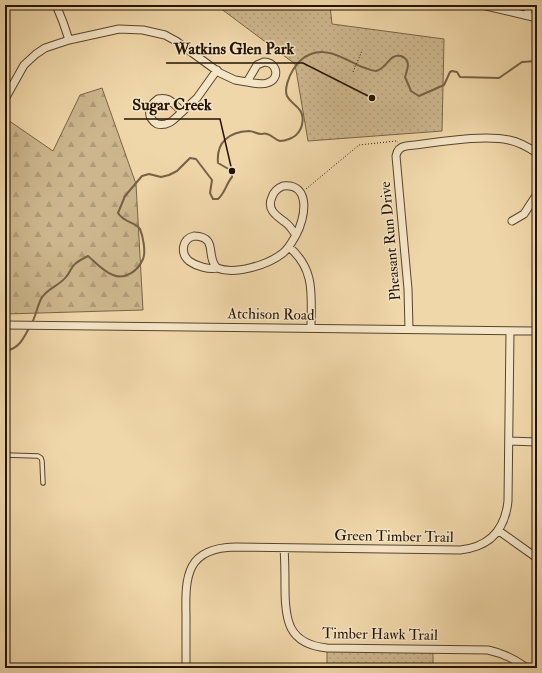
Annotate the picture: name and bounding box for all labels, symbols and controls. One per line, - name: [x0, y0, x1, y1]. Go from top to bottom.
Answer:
- callout: Watkins Glen Park: [166, 35, 303, 63]
- text: Watkins Glen Park: [173, 39, 295, 59]
- callout: Sugar Creek: [124, 91, 220, 119]
- text: Sugar Creek: [132, 95, 212, 116]
- street label: Pheasant Run Drive: [376, 181, 405, 301]
- street label: Atchison Road: [226, 304, 315, 325]
- street label: Green Timber Trail: [334, 526, 454, 547]
- street label: Timber Hawk Trail: [322, 624, 438, 645]

